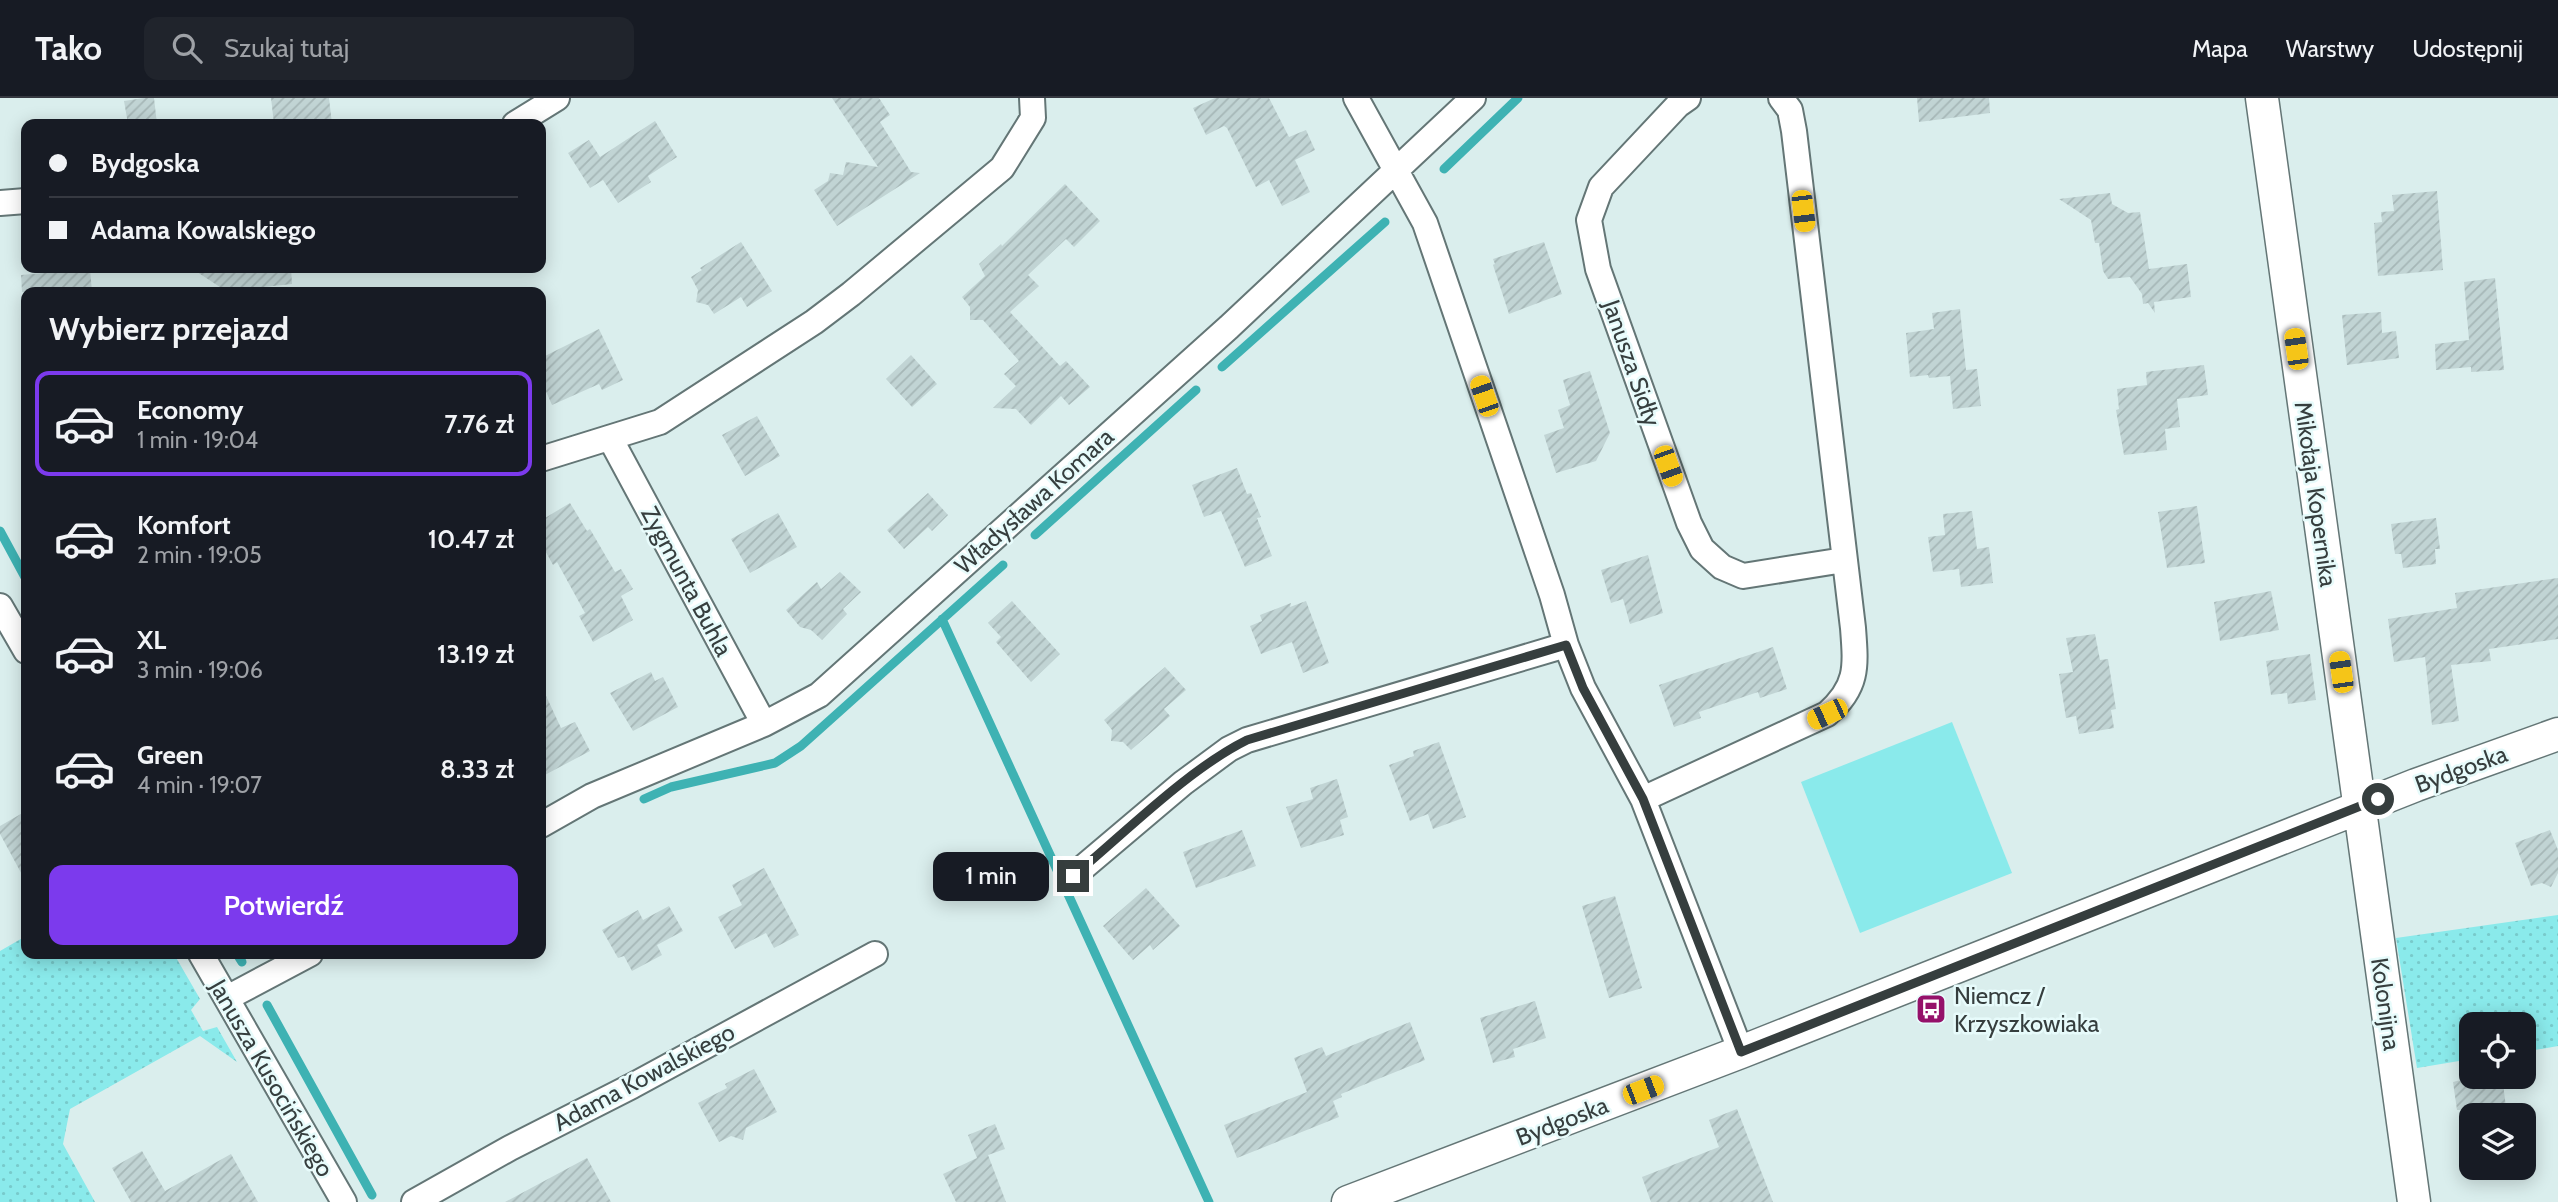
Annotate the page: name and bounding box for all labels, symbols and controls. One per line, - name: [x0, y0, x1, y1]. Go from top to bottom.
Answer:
- search box: [144, 17, 634, 80]
- text: Tako: [35, 28, 102, 68]
- icon: search: [168, 29, 206, 67]
- text: Szukaj tutaj: [224, 32, 349, 64]
- text: Mapa: [2192, 34, 2248, 63]
- text: Warstwy: [2286, 34, 2374, 63]
- text: Udostępnij: [2412, 34, 2523, 63]
- text: Bydgoska: [91, 147, 199, 179]
- car: [1791, 189, 1816, 233]
- text: Adama Kowalskiego: [91, 214, 316, 246]
- street label: Janusza Sidły: [1597, 295, 1667, 430]
- text: Wybierz przejazd: [49, 309, 289, 348]
- car: [2283, 327, 2310, 371]
- car: [1468, 373, 1501, 419]
- icon: car: [53, 392, 116, 455]
- text: Economy: [137, 394, 243, 426]
- street label: Mikołaja Kopernika: [2289, 399, 2343, 589]
- text: 7.76 zł: [444, 408, 514, 440]
- street label: Władysława Komara: [949, 422, 1120, 580]
- text: 1 min · 19:04: [137, 426, 258, 454]
- car: [1651, 443, 1686, 489]
- street label: Zygmunta Buhla: [635, 501, 739, 661]
- icon: car: [53, 507, 116, 570]
- text: Komfort: [137, 509, 231, 541]
- text: 10.47 zł: [428, 523, 514, 555]
- text: 2 min · 19:05: [137, 541, 262, 569]
- icon: car: [53, 622, 116, 685]
- text: XL: [137, 624, 166, 656]
- text: 13.19 zł: [437, 638, 514, 670]
- car: [2328, 650, 2355, 694]
- text: 3 min · 19:06: [137, 656, 263, 684]
- car: [1804, 696, 1851, 732]
- icon: car: [53, 737, 116, 800]
- text: Green: [137, 739, 204, 771]
- street label: Bydgoska: [2411, 739, 2512, 799]
- text: 8.33 zł: [440, 753, 514, 785]
- text: 4 min · 19:07: [137, 771, 262, 799]
- route start: [2362, 783, 2394, 815]
- callout: 1 min: [933, 852, 1048, 900]
- route end: [1057, 860, 1089, 892]
- text: 1 min: [965, 862, 1017, 890]
- button: Potwierdź: [49, 865, 518, 945]
- street label: Kolonijna: [2365, 956, 2407, 1053]
- street label: Janusza Kusocińskiego: [203, 973, 340, 1182]
- place label: Niemcz / Krzyszkowiaka: [1954, 981, 2100, 1038]
- bus stop icon: Niemcz / Krzyszkowiaka: [1914, 992, 1948, 1026]
- map controls: [2459, 1012, 2536, 1180]
- button: locate: [2459, 1012, 2536, 1089]
- street label: Adama Kowalskiego: [549, 1017, 739, 1137]
- car: [1620, 1073, 1667, 1107]
- street label: Bydgoska: [1512, 1090, 1613, 1152]
- button: layers: [2459, 1103, 2536, 1180]

